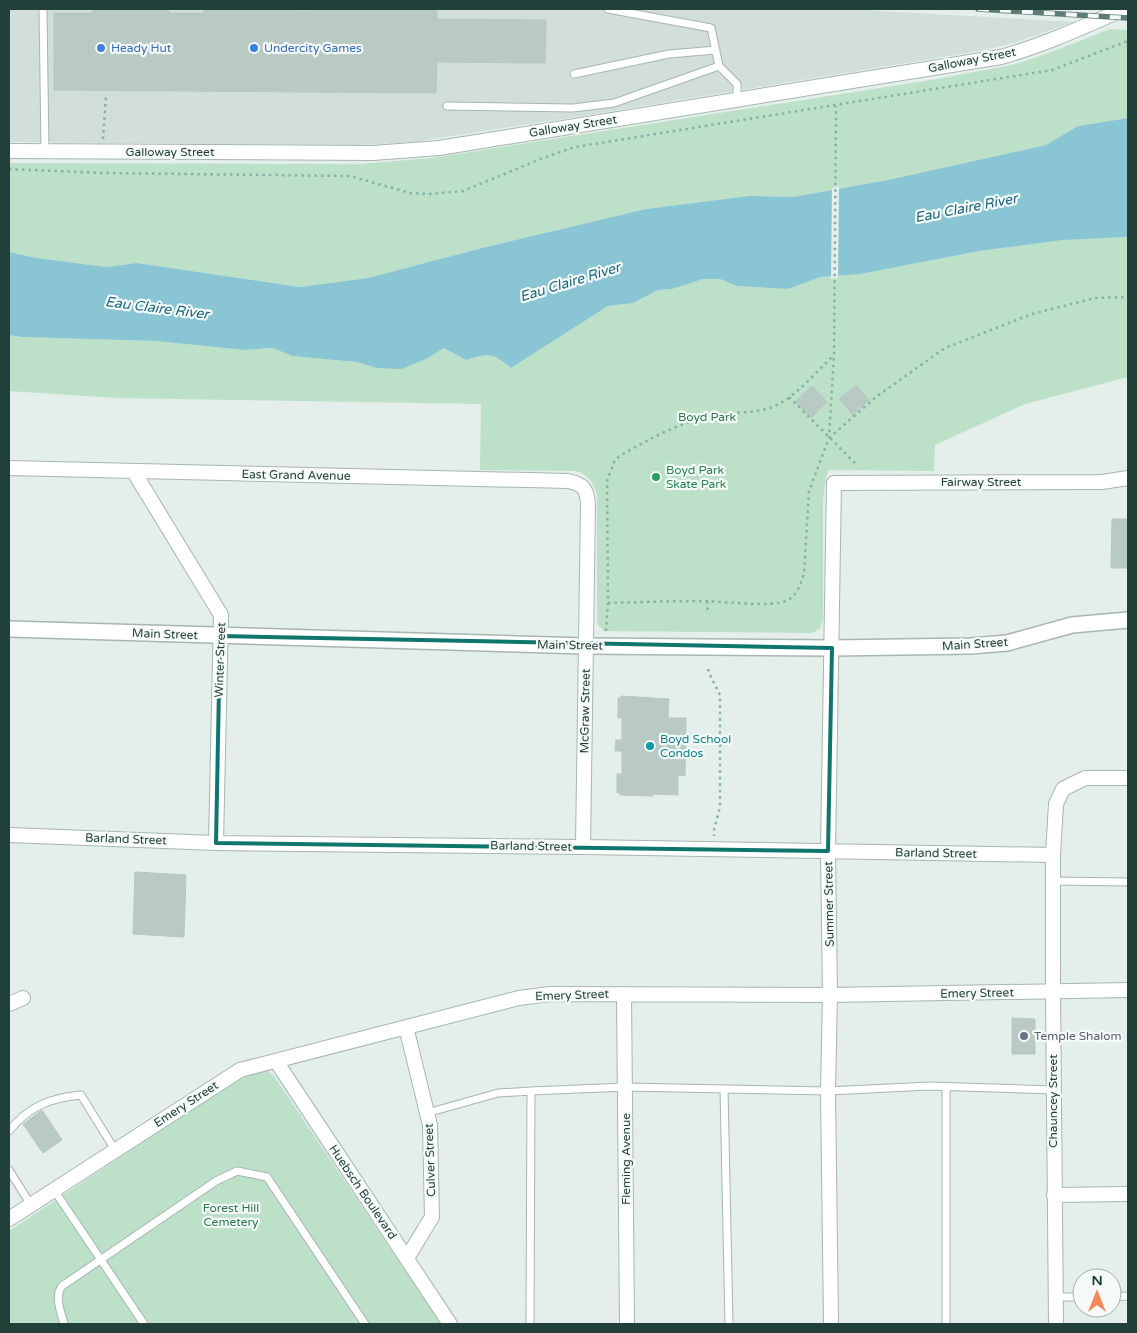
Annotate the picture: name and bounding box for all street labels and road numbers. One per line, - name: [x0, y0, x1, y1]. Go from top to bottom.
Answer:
- street label: Galloway Street: [927, 45, 1017, 75]
- street label: Galloway Street: [528, 112, 618, 140]
- street label: Galloway Street: [126, 145, 215, 159]
- street label: East Grand Avenue: [241, 467, 351, 483]
- street label: Fairway Street: [941, 475, 1022, 489]
- street label: Winter Street: [212, 622, 228, 698]
- street label: Main Street: [132, 626, 199, 642]
- street label: Main Street: [942, 635, 1009, 653]
- street label: Main Street: [537, 637, 604, 653]
- street label: McGraw Street: [577, 668, 593, 754]
- street label: Barland Street: [85, 831, 167, 847]
- street label: Barland Street: [490, 838, 572, 854]
- street label: Barland Street: [895, 845, 977, 861]
- street label: Summer Street: [821, 861, 837, 947]
- street label: Emery Street: [940, 985, 1014, 1001]
- street label: Emery Street: [535, 987, 610, 1003]
- street label: Chauncey Street: [1046, 1054, 1060, 1148]
- street label: Emery Street: [151, 1078, 221, 1130]
- street label: Fleming Avenue: [619, 1113, 633, 1205]
- street label: Culver Street: [422, 1123, 438, 1197]
- street label: Huebsch Boulevard: [326, 1142, 400, 1242]

